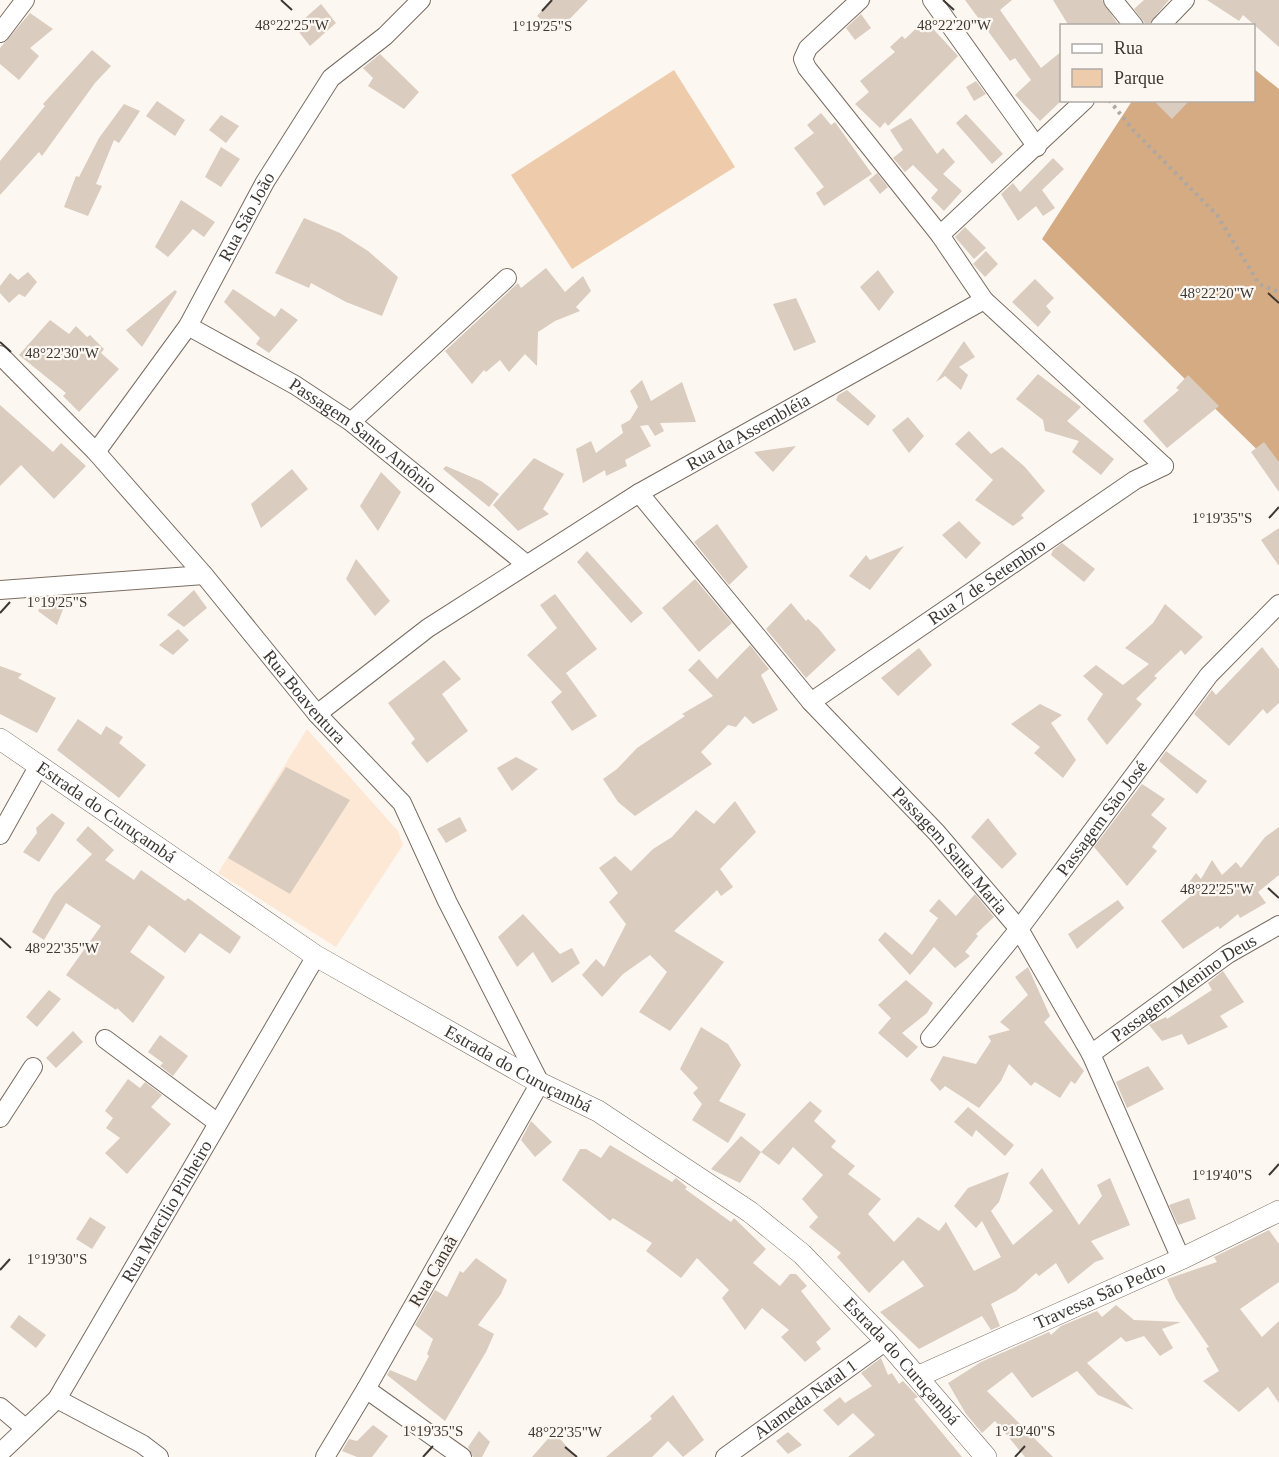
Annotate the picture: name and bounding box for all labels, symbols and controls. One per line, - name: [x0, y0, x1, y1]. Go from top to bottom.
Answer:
- text: 48°22'25"W: [255, 17, 330, 33]
- text: 48°22'20"W: [917, 17, 992, 33]
- text: 1°19'25"S: [512, 18, 572, 34]
- legend: [1060, 24, 1255, 102]
- text: Rua: [1114, 38, 1143, 58]
- text: Parque: [1114, 68, 1164, 88]
- street label: Rua São João: [215, 168, 279, 265]
- text: 48°22'20"W: [1180, 285, 1255, 301]
- text: 48°22'30"W: [25, 345, 100, 361]
- street label: Passagem Santo Antônio: [286, 374, 441, 497]
- street label: Rua da Assembléia: [683, 389, 813, 474]
- text: 1°19'35"S: [1192, 510, 1252, 526]
- street label: Rua 7 de Setembro: [924, 534, 1049, 629]
- text: 1°19'25"S: [27, 594, 87, 610]
- street label: Rua Boaventura: [259, 646, 350, 748]
- street label: Estrada do Curuçambá: [33, 757, 180, 867]
- street label: Passagem São José: [1052, 757, 1151, 880]
- street label: Passagem Santa Maria: [888, 783, 1012, 918]
- text: 48°22'25"W: [1180, 881, 1255, 897]
- street label: Passagem Menino Deus: [1107, 930, 1260, 1046]
- text: 48°22'35"W: [25, 940, 100, 956]
- street label: Estrada do Curuçambá: [441, 1021, 595, 1116]
- street label: Rua Marcilio Pinheiro: [117, 1137, 216, 1286]
- text: 1°19'40"S: [1192, 1167, 1252, 1183]
- street label: Rua Canaã: [405, 1232, 461, 1310]
- text: 1°19'30"S: [27, 1251, 87, 1267]
- street label: Travessa São Pedro: [1031, 1257, 1168, 1333]
- street label: Estrada do Curuçambá: [840, 1293, 964, 1429]
- street label: Alameda Natal 1: [750, 1355, 861, 1443]
- text: 1°19'35"S: [403, 1423, 463, 1439]
- text: 1°19'40"S: [995, 1423, 1055, 1439]
- text: 48°22'35"W: [528, 1424, 603, 1440]

